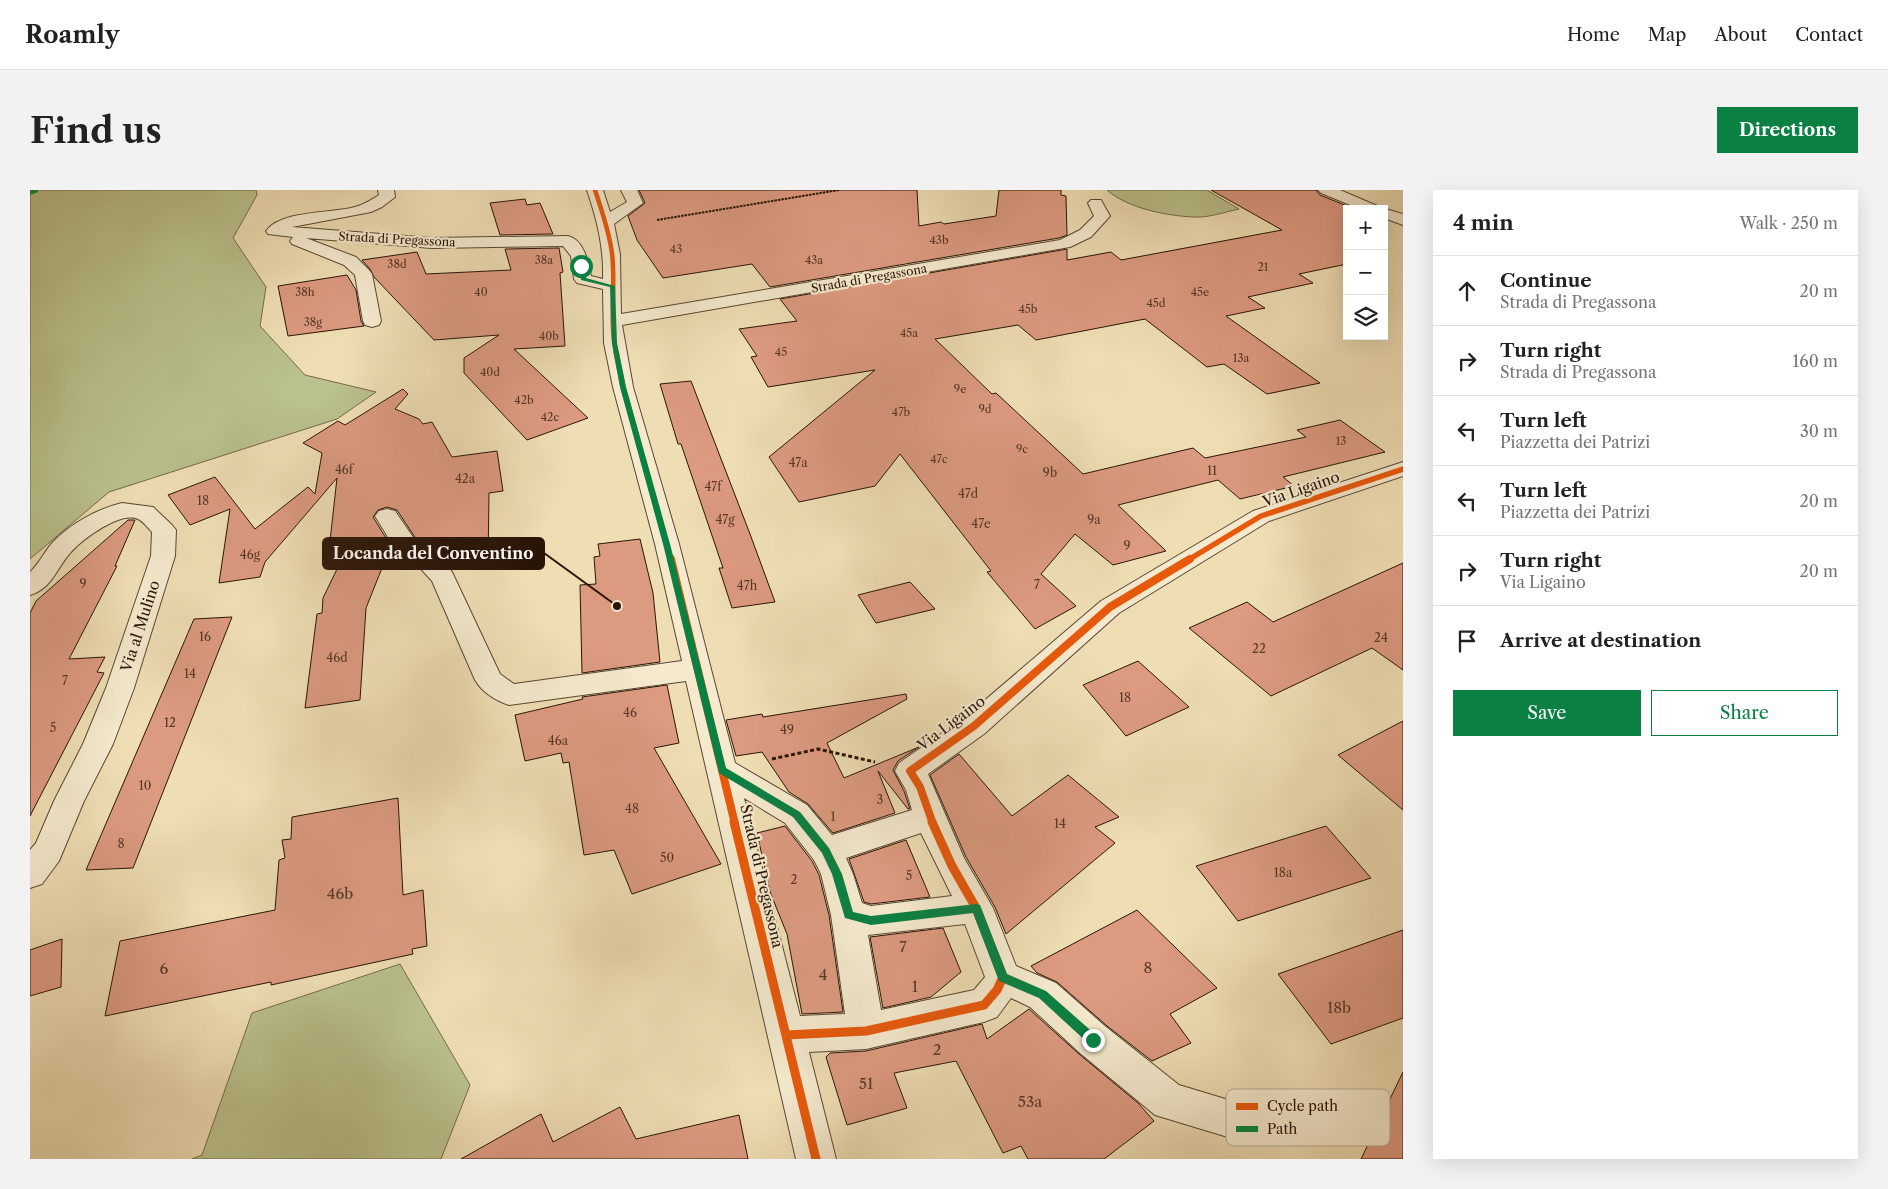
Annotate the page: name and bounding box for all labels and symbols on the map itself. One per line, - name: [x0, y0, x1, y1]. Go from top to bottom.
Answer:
- street label: Strada di Pregassona: [338, 228, 457, 250]
- house number: 43b: [929, 233, 949, 247]
- house number: 43: [670, 242, 682, 256]
- house number: 38a: [535, 253, 553, 267]
- house number: 43a: [805, 253, 823, 267]
- route start: [570, 255, 593, 278]
- house number: 38d: [387, 257, 407, 271]
- street label: Strada di Pregassona: [810, 260, 929, 296]
- house number: 21: [1258, 260, 1269, 274]
- house number: 38h: [295, 285, 315, 299]
- house number: 40: [474, 285, 488, 299]
- house number: 45e: [1191, 285, 1209, 299]
- house number: 45d: [1146, 296, 1166, 310]
- house number: 45b: [1019, 302, 1038, 316]
- house number: 38g: [304, 315, 322, 329]
- house number: 45a: [900, 326, 918, 340]
- house number: 40b: [539, 329, 559, 343]
- house number: 45: [775, 345, 787, 359]
- house number: 13a: [1233, 351, 1249, 365]
- house number: 40d: [480, 365, 500, 379]
- house number: 9e: [954, 382, 966, 396]
- house number: 42b: [514, 393, 534, 407]
- house number: 9d: [978, 402, 992, 416]
- house number: 47b: [892, 405, 911, 419]
- house number: 42c: [541, 410, 559, 424]
- house number: 13: [1336, 434, 1346, 448]
- house number: 9c: [1016, 442, 1028, 456]
- house number: 47c: [930, 452, 948, 466]
- house number: 47a: [788, 455, 808, 470]
- house number: 46f: [335, 462, 355, 477]
- house number: 11: [1207, 463, 1217, 478]
- house number: 9b: [1043, 465, 1057, 480]
- street label: Via Ligaino: [1259, 467, 1342, 511]
- house number: 42a: [455, 471, 476, 486]
- house number: 47f: [704, 479, 723, 494]
- house number: 47d: [958, 486, 979, 501]
- house number: 18: [197, 493, 209, 508]
- house number: 47g: [715, 512, 735, 527]
- house number: 9a: [1087, 512, 1101, 527]
- house number: 47e: [971, 516, 991, 531]
- callout: Locanda del Conventino: [323, 538, 544, 569]
- house number: 9: [1123, 538, 1131, 553]
- text: Locanda del Conventino: [333, 543, 533, 563]
- house number: 46g: [240, 547, 261, 562]
- house number: 9: [79, 576, 87, 591]
- house number: 7: [1034, 577, 1040, 592]
- street label: Via al Mulino: [116, 578, 164, 675]
- house number: 47h: [737, 578, 758, 593]
- house number: 16: [199, 629, 211, 644]
- house number: 24: [1374, 630, 1388, 645]
- house number: 22: [1252, 641, 1266, 656]
- house number: 46d: [326, 650, 348, 665]
- house number: 14: [184, 666, 196, 681]
- house number: 7: [62, 673, 68, 688]
- house number: 18: [1119, 690, 1131, 705]
- street label: Via Ligaino: [912, 691, 989, 755]
- house number: 46: [623, 705, 637, 720]
- house number: 12: [164, 715, 176, 730]
- house number: 5: [50, 720, 56, 735]
- house number: 49: [780, 722, 794, 737]
- house number: 46a: [548, 733, 569, 748]
- house number: 10: [139, 778, 151, 793]
- house number: 3: [877, 792, 883, 807]
- house number: 48: [625, 801, 639, 816]
- street label: Strada di Pregassona: [736, 802, 788, 950]
- house number: 1: [830, 809, 836, 824]
- house number: 14: [1054, 816, 1066, 831]
- house number: 8: [117, 836, 125, 851]
- house number: 50: [660, 850, 674, 865]
- house number: 18a: [1274, 865, 1293, 880]
- house number: 5: [906, 868, 912, 883]
- house number: 2: [791, 872, 798, 887]
- house number: 46b: [327, 884, 353, 903]
- house number: 7: [899, 937, 907, 956]
- house number: 8: [1144, 958, 1153, 977]
- house number: 6: [160, 959, 169, 978]
- house number: 4: [819, 965, 827, 984]
- house number: 1: [912, 977, 919, 996]
- house number: 18b: [1327, 998, 1351, 1017]
- route end: [1082, 1029, 1105, 1052]
- house number: 2: [933, 1040, 941, 1059]
- house number: 51: [859, 1074, 874, 1093]
- legend: [1226, 1089, 1390, 1146]
- house number: 53a: [1018, 1092, 1042, 1111]
- text: Cycle path: [1267, 1097, 1338, 1115]
- text: Path: [1267, 1120, 1297, 1138]

